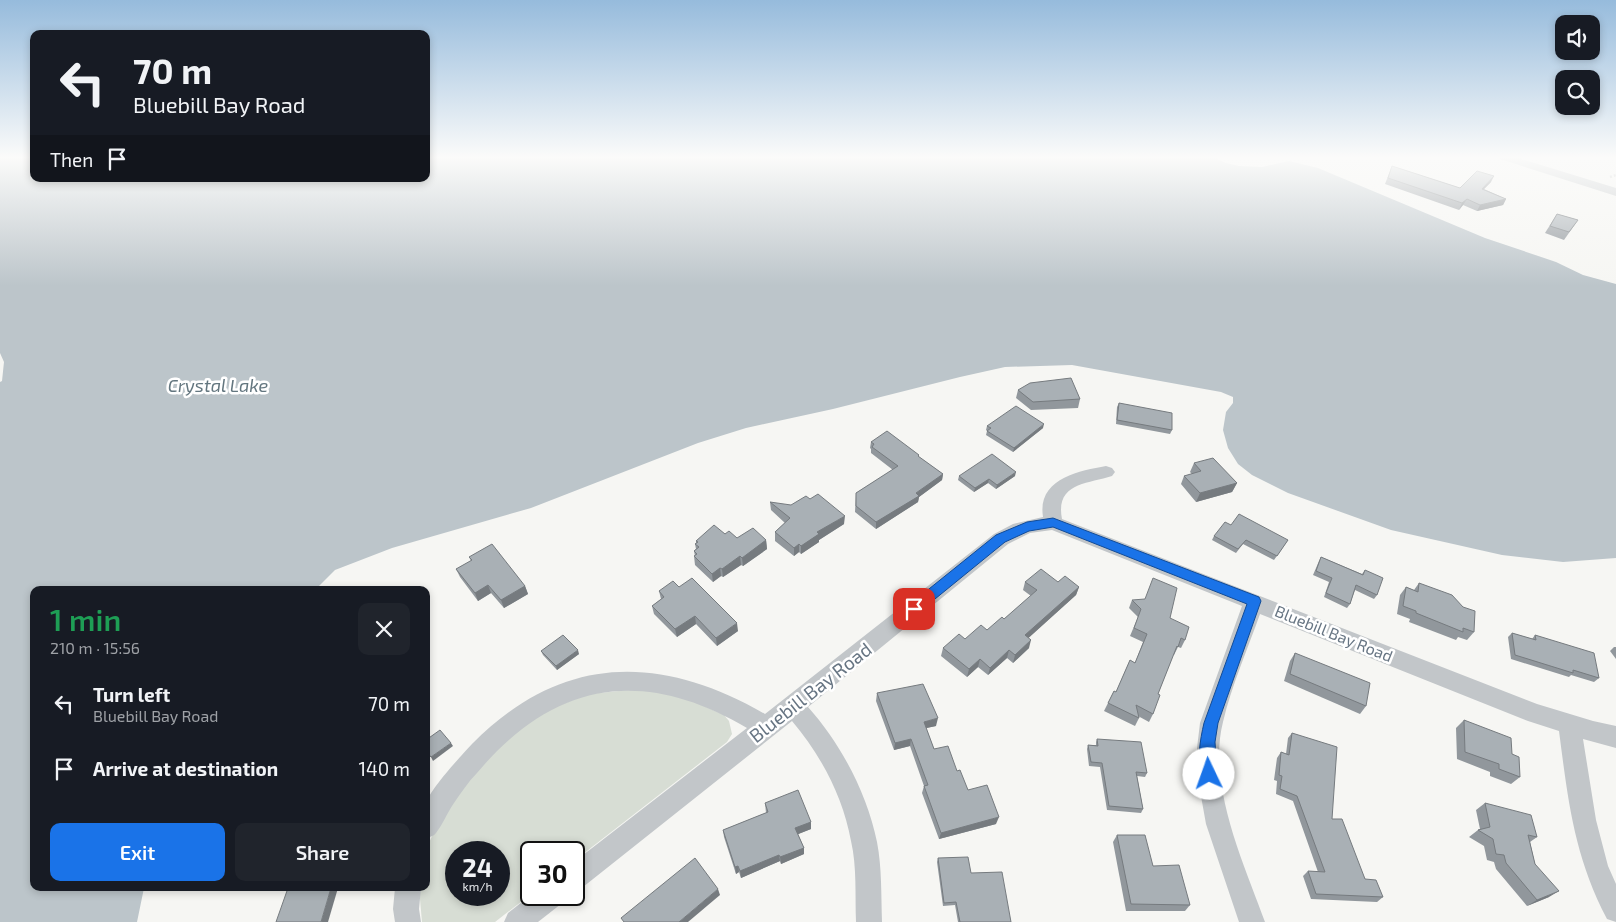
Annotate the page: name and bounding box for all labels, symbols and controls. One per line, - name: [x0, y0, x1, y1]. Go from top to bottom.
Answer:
- map controls: [1555, 15, 1600, 115]
- button: sound: [1555, 15, 1600, 60]
- text: 70 m: [133, 49, 212, 91]
- icon: left: [50, 50, 115, 115]
- button: search: [1555, 70, 1600, 115]
- text: Bluebill Bay Road: [133, 91, 305, 117]
- icon: arrive: [103, 145, 131, 173]
- text: Then: [50, 148, 93, 171]
- water label: Crystal Lake: [168, 374, 269, 396]
- pin: [893, 588, 935, 630]
- icon: arrive: [900, 595, 928, 623]
- text: 1 min: [50, 601, 121, 637]
- street label: Bluebill Bay Road: [1272, 601, 1396, 665]
- button: close: [358, 603, 410, 655]
- street label: Bluebill Bay Road: [744, 637, 876, 747]
- text: 210 m · 15:56: [50, 638, 140, 657]
- text: Turn left: [93, 683, 170, 706]
- icon: left: [50, 690, 78, 718]
- text: 70 m: [368, 692, 410, 715]
- text: Bluebill Bay Road: [93, 706, 218, 725]
- position arrow: [1182, 747, 1234, 799]
- icon: arrive: [50, 755, 78, 783]
- text: Arrive at destination: [93, 757, 278, 780]
- text: 140 m: [358, 757, 410, 780]
- button: Exit: [50, 823, 225, 881]
- button: Share: [235, 823, 410, 881]
- speed limit sign: 30: [520, 841, 585, 906]
- text: 24: [462, 852, 493, 882]
- text: km/h: [463, 879, 492, 893]

